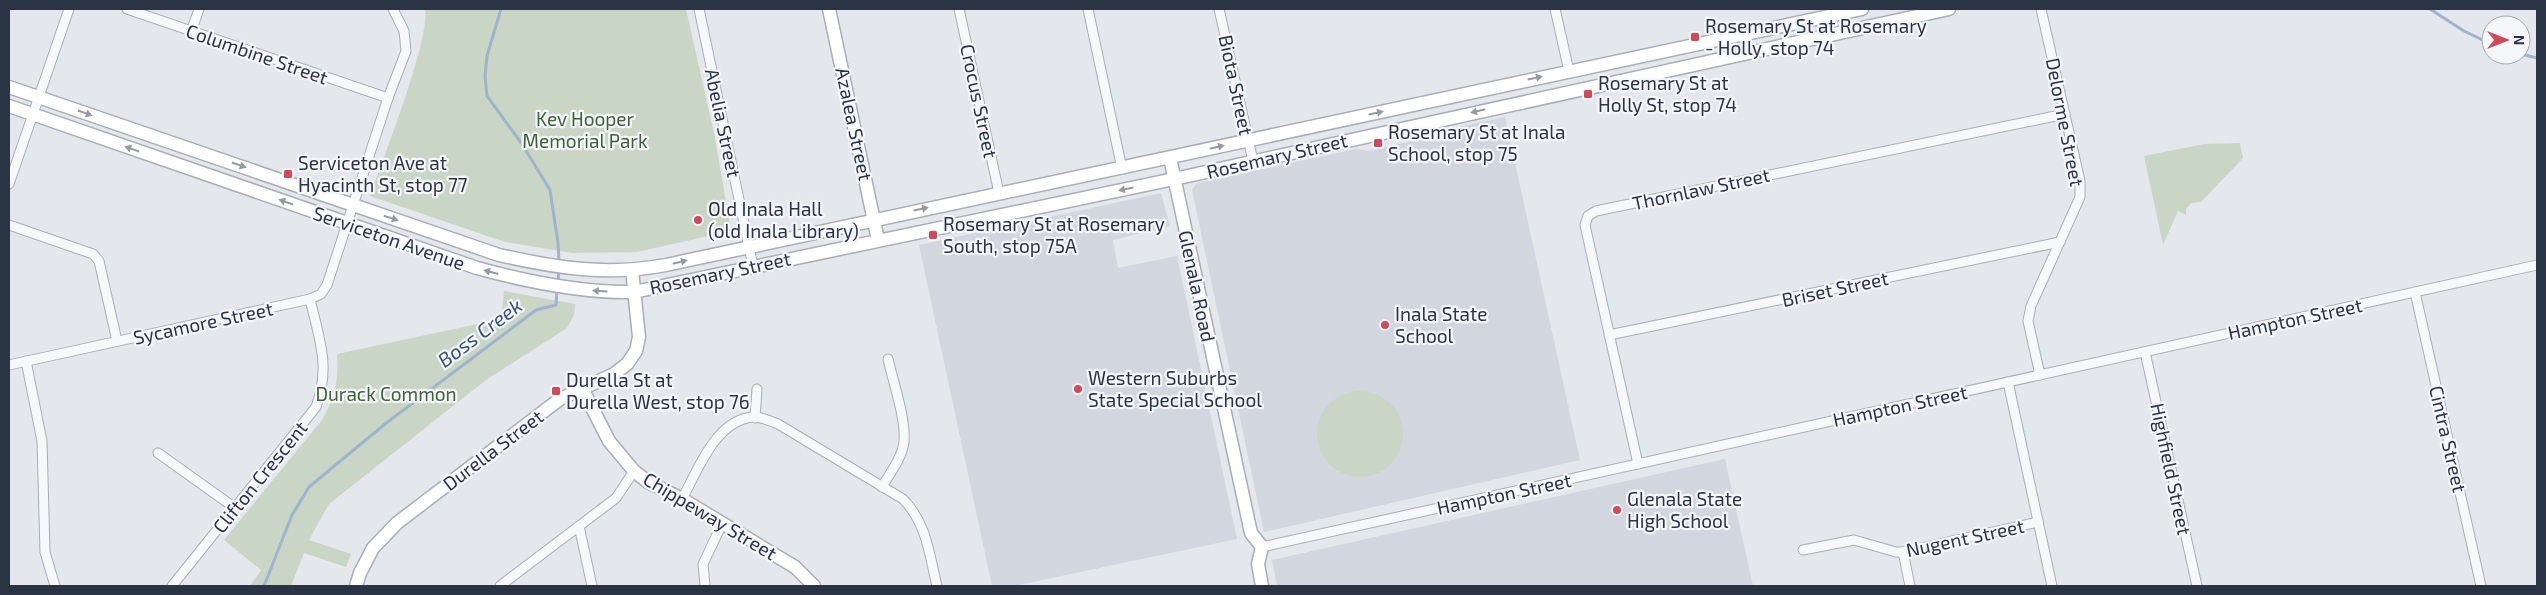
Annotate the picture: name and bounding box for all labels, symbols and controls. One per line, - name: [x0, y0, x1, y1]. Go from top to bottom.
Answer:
- place label: Rosemary St at Rosemary - Holly, stop 74: [1705, 14, 1927, 59]
- north arrow: [2481, 15, 2531, 65]
- street label: Columbine Street: [183, 18, 331, 89]
- marker: Rosemary St at Rosemary - Holly, stop 74: [1689, 31, 1701, 43]
- street label: Biota Street: [1215, 33, 1258, 137]
- text: N: [2511, 35, 2528, 45]
- street label: Crocus Street: [956, 42, 1003, 160]
- street label: Delorme Street: [2042, 56, 2089, 188]
- street label: Azalea Street: [831, 65, 878, 183]
- street label: Abelia Street: [701, 66, 746, 179]
- place label: Rosemary St at Holly St, stop 74: [1598, 71, 1737, 116]
- one-way arrow: [1527, 74, 1543, 82]
- marker: Rosemary St at Holly St, stop 74: [1582, 88, 1594, 100]
- park label: Kev Hooper Memorial Park: [522, 107, 648, 152]
- one-way arrow: [1471, 107, 1486, 115]
- one-way arrow: [1369, 109, 1384, 117]
- one-way arrow: [77, 110, 92, 117]
- place label: Rosemary St at Inala School, stop 75: [1388, 120, 1565, 165]
- street label: Rosemary Street: [1204, 128, 1349, 183]
- marker: Rosemary St at Inala School, stop 75: [1372, 137, 1384, 149]
- one-way arrow: [1210, 143, 1225, 151]
- one-way arrow: [124, 145, 139, 153]
- place label: Serviceton Ave at Hyacinth St, stop 77: [298, 151, 468, 196]
- one-way arrow: [231, 162, 246, 169]
- street label: Thornlaw Street: [1630, 163, 1772, 214]
- marker: Serviceton Ave at Hyacinth St, stop 77: [282, 168, 294, 180]
- one-way arrow: [1118, 185, 1134, 193]
- one-way arrow: [278, 197, 293, 205]
- place label: Old Inala Hall (old Inala Library): [708, 197, 859, 242]
- street label: Serviceton Avenue: [310, 201, 468, 274]
- one-way arrow: [914, 205, 929, 213]
- place label: Rosemary St at Rosemary South, stop 75A: [943, 212, 1165, 257]
- marker: Old Inala Hall (old Inala Library): [692, 214, 704, 226]
- one-way arrow: [384, 215, 399, 223]
- street label: Glenala Road: [1174, 228, 1221, 344]
- marker: Rosemary St at Rosemary South, stop 75A: [927, 229, 939, 241]
- street label: Rosemary Street: [647, 246, 793, 299]
- one-way arrow: [672, 258, 687, 266]
- street label: Briset Street: [1780, 266, 1890, 311]
- one-way arrow: [484, 268, 499, 276]
- one-way arrow: [592, 287, 608, 295]
- water label: Boss Creek: [433, 293, 526, 372]
- street label: Hampton Street: [2226, 293, 2364, 344]
- street label: Sycamore Street: [131, 296, 275, 349]
- place label: Inala State School: [1395, 302, 1487, 347]
- marker: Inala State School: [1379, 319, 1391, 331]
- place label: Western Suburbs State Special School: [1088, 366, 1262, 411]
- place label: Durella St at Durella West, stop 76: [566, 368, 750, 413]
- street label: Hampton Street: [1831, 380, 1969, 431]
- park label: Durack Common: [315, 382, 457, 405]
- marker: Western Suburbs State Special School: [1072, 383, 1084, 395]
- street label: Cintra Street: [2425, 383, 2472, 495]
- marker: Durella St at Durella West, stop 76: [550, 385, 562, 397]
- street label: Highfield Street: [2146, 401, 2197, 537]
- street label: Durella Street: [438, 404, 547, 495]
- street label: Clifton Crescent: [207, 416, 312, 537]
- street label: Chippeway Street: [639, 467, 781, 564]
- street label: Hampton Street: [1435, 468, 1573, 519]
- place label: Glenala State High School: [1627, 487, 1742, 532]
- marker: Glenala State High School: [1611, 504, 1623, 516]
- street label: Nugent Street: [1904, 514, 2026, 561]

